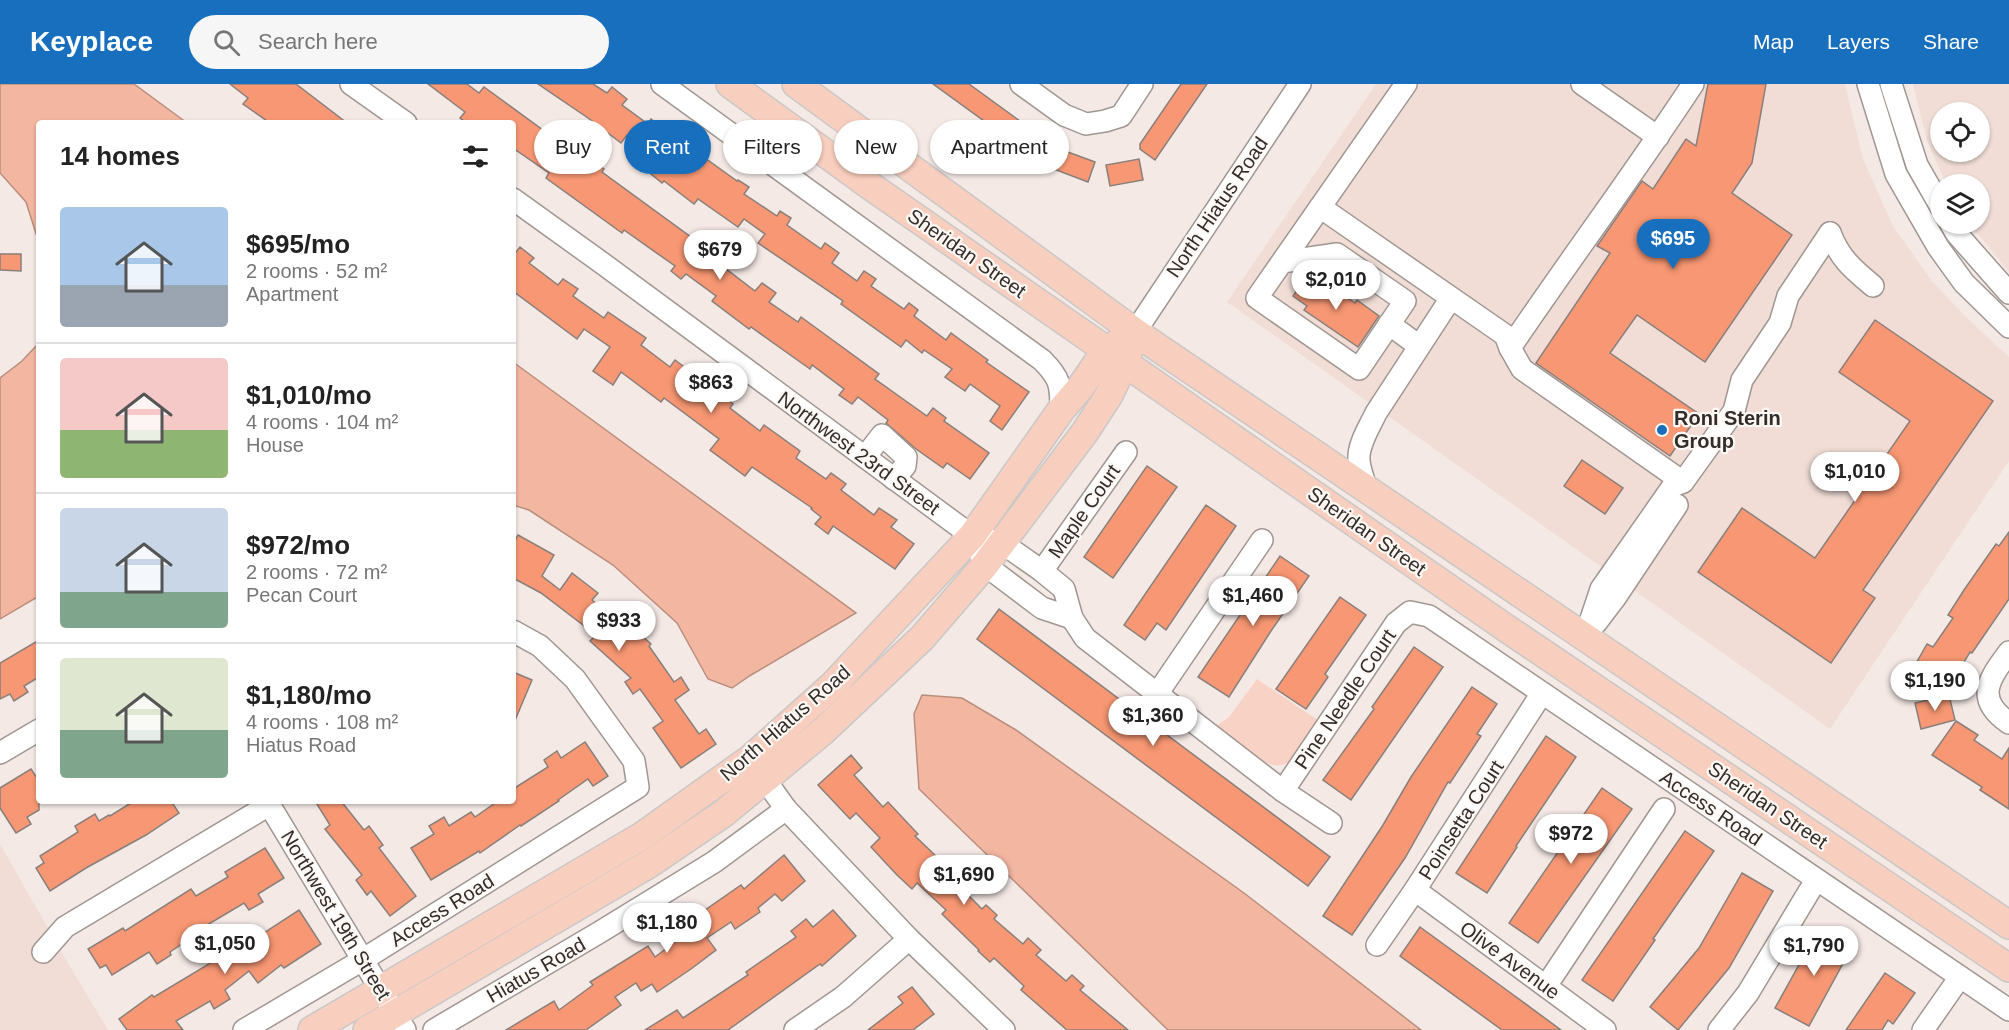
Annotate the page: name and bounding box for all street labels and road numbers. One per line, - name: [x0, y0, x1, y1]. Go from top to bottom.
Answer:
- street label: North Hiatus Road: [1162, 133, 1272, 281]
- street label: Sheridan Street: [904, 204, 1031, 302]
- street label: Northwest 23rd Street: [774, 387, 945, 519]
- street label: Maple Court: [1044, 460, 1125, 562]
- street label: Sheridan Street: [1304, 482, 1431, 580]
- street label: Pine Needle Court: [1290, 625, 1400, 773]
- street label: North Hiatus Road: [716, 661, 854, 785]
- street label: Poinsetta Court: [1414, 756, 1508, 884]
- street label: Sheridan Street: [1704, 757, 1832, 853]
- street label: Access Road: [1656, 766, 1766, 850]
- street label: Northwest 19th Street: [277, 826, 395, 1004]
- street label: Access Road: [386, 869, 498, 951]
- street label: Olive Avenue: [1456, 917, 1564, 1003]
- street label: Hiatus Road: [483, 933, 589, 1007]

